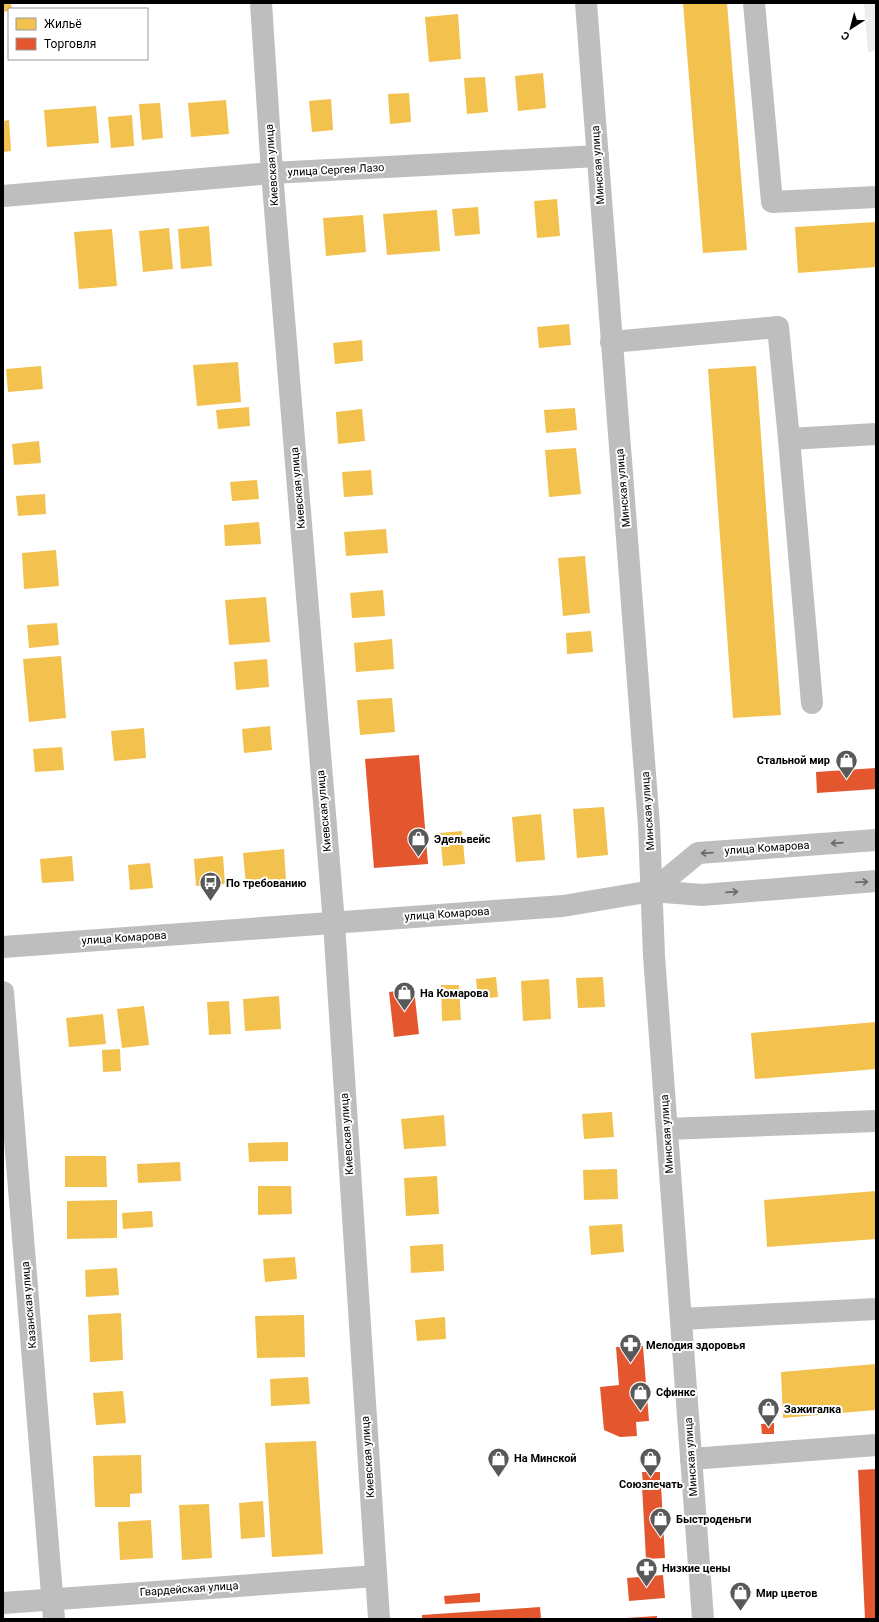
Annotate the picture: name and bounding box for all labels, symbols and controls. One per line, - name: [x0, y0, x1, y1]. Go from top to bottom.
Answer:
- legend: [8, 8, 148, 60]
- north arrow: [831, 8, 871, 48]
- text: Жильё: [44, 17, 82, 31]
- text: С: [839, 28, 852, 43]
- text: Торговля: [44, 37, 96, 51]
- street label: Киевская улица: [263, 124, 281, 206]
- street label: Минская улица: [589, 125, 607, 205]
- street label: улица Сергея Лазо: [287, 161, 385, 179]
- street label: Киевская улица: [288, 447, 308, 529]
- street label: Минская улица: [613, 448, 633, 528]
- shop icon: Стальной мир: [833, 747, 859, 780]
- place label: Стальной мир: [757, 754, 830, 767]
- street label: Киевская улица: [314, 770, 334, 852]
- street label: Минская улица: [639, 771, 657, 851]
- shop icon: Эдельвейс: [406, 826, 432, 859]
- place label: Эдельвейс: [434, 833, 491, 846]
- street label: улица Комарова: [724, 839, 810, 857]
- one-way arrow: [831, 839, 844, 846]
- one-way arrow: [701, 849, 714, 856]
- bus stop icon: По требованию: [197, 870, 223, 903]
- place label: По требованию: [226, 877, 307, 890]
- one-way arrow: [855, 879, 868, 886]
- one-way arrow: [725, 889, 738, 896]
- street label: улица Комарова: [404, 905, 490, 923]
- street label: улица Комарова: [81, 929, 167, 947]
- shop icon: На Комарова: [391, 980, 417, 1013]
- place label: На Комарова: [420, 987, 488, 1000]
- street label: Киевская улица: [338, 1093, 356, 1175]
- street label: Минская улица: [658, 1094, 676, 1174]
- street label: Казанская улица: [19, 1261, 39, 1349]
- pharmacy icon: Мелодия здоровья: [618, 1332, 644, 1365]
- place label: Мелодия здоровья: [646, 1339, 745, 1352]
- shop icon: Сфинкс: [628, 1379, 654, 1412]
- place label: Сфинкс: [656, 1386, 696, 1399]
- shop icon: Зажигалка: [755, 1396, 781, 1429]
- place label: Зажигалка: [784, 1403, 841, 1416]
- street label: Киевская улица: [359, 1416, 377, 1498]
- street label: Минская улица: [682, 1417, 700, 1497]
- shop icon: На Минской: [485, 1445, 511, 1478]
- shop icon: Союзпечать: [638, 1445, 664, 1478]
- place label: На Минской: [514, 1452, 577, 1465]
- place label: Союзпечать: [619, 1478, 683, 1491]
- shop icon: Быстроденьги: [648, 1506, 674, 1539]
- place label: Быстроденьги: [676, 1513, 751, 1526]
- pharmacy icon: Низкие цены: [633, 1555, 659, 1588]
- place label: Низкие цены: [662, 1562, 731, 1575]
- street label: Гвардейская улица: [139, 1579, 239, 1599]
- shop icon: Мир цветов: [727, 1580, 753, 1613]
- place label: Мир цветов: [756, 1587, 817, 1600]

